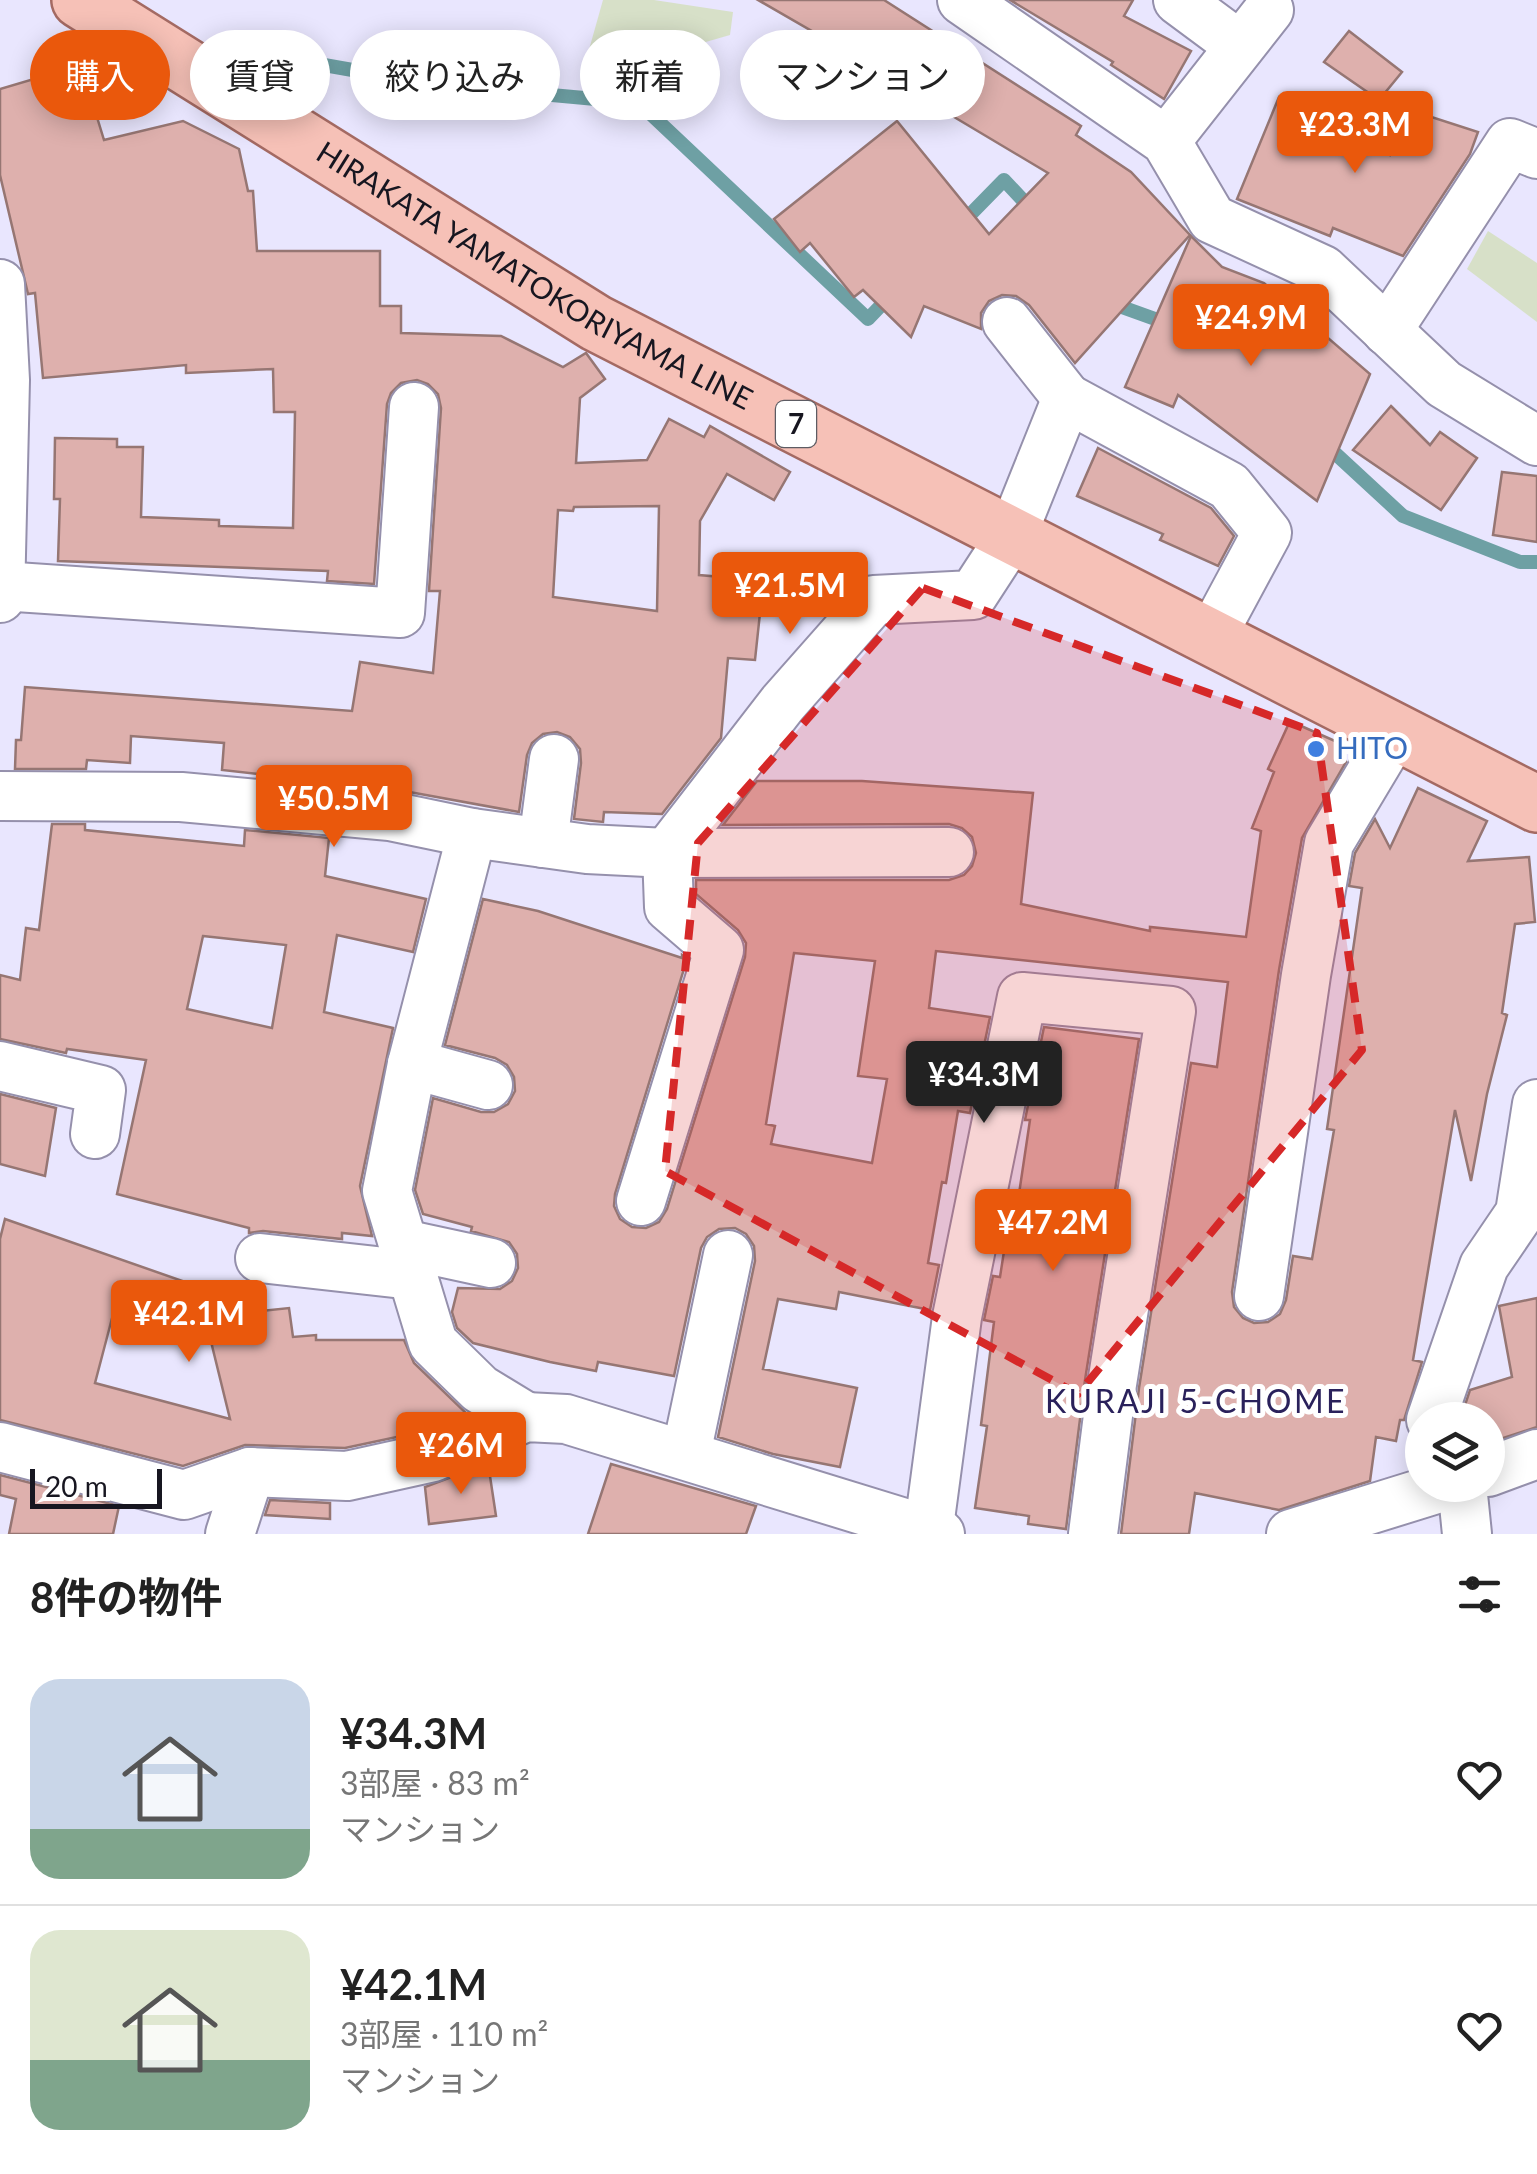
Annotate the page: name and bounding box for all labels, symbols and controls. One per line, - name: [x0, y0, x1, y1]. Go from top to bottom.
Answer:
- chip: 購入: [30, 30, 170, 120]
- chip: 賃貸: [190, 30, 330, 120]
- chip: 絞り込み: [350, 30, 560, 120]
- chip: 新着: [580, 30, 720, 120]
- chip: マンション: [740, 30, 985, 120]
- pin: ¥23.3M: [1274, 91, 1436, 176]
- text: ¥23.3M: [1299, 104, 1411, 143]
- street label: HIRAKATA YAMATOKORIYAMA LINE: [311, 133, 759, 416]
- pin: ¥24.9M: [1170, 284, 1332, 369]
- text: ¥24.9M: [1195, 297, 1307, 336]
- road number: 7: [776, 401, 816, 447]
- pin: ¥21.5M: [709, 552, 871, 637]
- text: ¥21.5M: [734, 565, 846, 604]
- place label: HITO: [1336, 729, 1408, 765]
- marker: HITO: [1305, 738, 1327, 760]
- pin: ¥50.5M: [253, 765, 415, 850]
- text: ¥50.5M: [278, 778, 390, 817]
- pin: ¥34.3M: [903, 1041, 1065, 1126]
- text: ¥34.3M: [928, 1054, 1040, 1093]
- pin: ¥47.2M: [972, 1189, 1134, 1274]
- text: ¥47.2M: [997, 1202, 1109, 1241]
- pin: ¥42.1M: [108, 1280, 270, 1365]
- text: ¥42.1M: [133, 1293, 245, 1332]
- district label: KURAJI 5-CHOME: [1045, 1381, 1347, 1420]
- map controls: [1405, 1402, 1505, 1502]
- button: layers: [1405, 1402, 1505, 1502]
- pin: ¥26M: [402, 1412, 520, 1497]
- text: ¥26M: [418, 1425, 504, 1464]
- scale bar: [30, 1464, 162, 1508]
- text: 20 m: [45, 1469, 108, 1503]
- icon: filters: [1452, 1567, 1507, 1622]
- text: 8件の物件: [30, 1572, 222, 1622]
- text: ¥34.3M: [340, 1708, 487, 1758]
- icon: home: [110, 1719, 230, 1839]
- icon: heart: [1452, 1752, 1507, 1807]
- text: 3部屋 · 83 m²: [340, 1763, 530, 1802]
- text: マンション: [340, 1809, 500, 1848]
- text: ¥42.1M: [340, 1959, 487, 2009]
- icon: home: [110, 1970, 230, 2090]
- icon: heart: [1452, 2003, 1507, 2058]
- text: 3部屋 · 110 m²: [340, 2014, 548, 2053]
- text: マンション: [340, 2060, 500, 2099]

